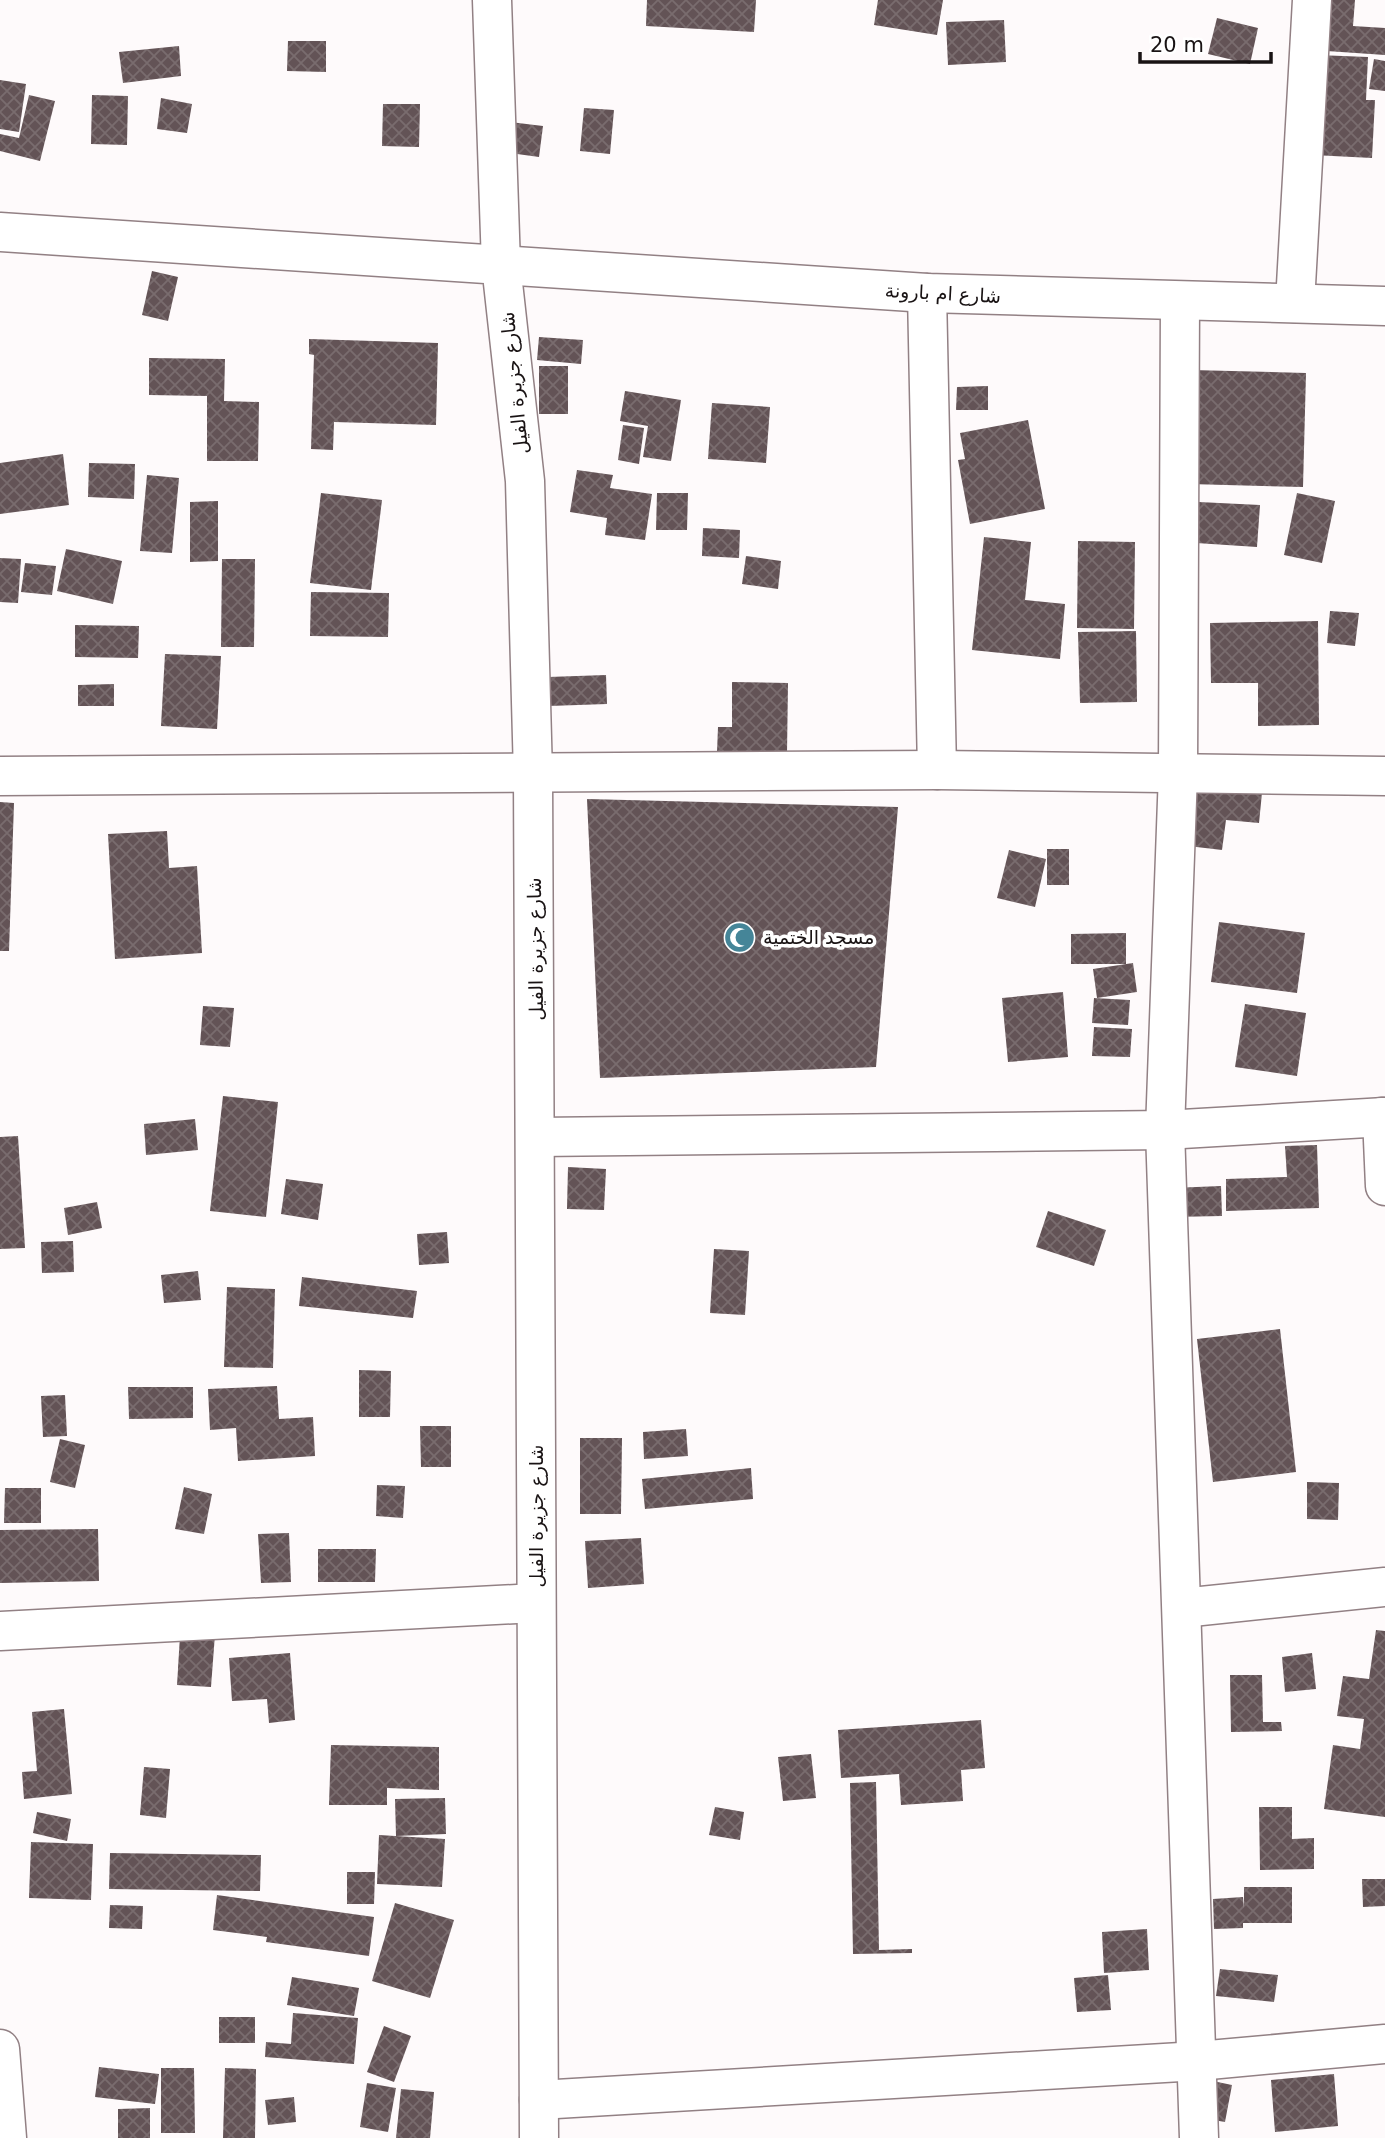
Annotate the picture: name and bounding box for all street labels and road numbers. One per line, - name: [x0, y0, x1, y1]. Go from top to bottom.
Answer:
- street label: شارع ام بارونة: [884, 279, 1002, 308]
- street label: شارع جزيرة الفيل: [496, 311, 533, 455]
- street label: شارع جزيرة الفيل: [523, 877, 548, 1021]
- street label: شارع جزيرة الفيل: [525, 1444, 548, 1588]

